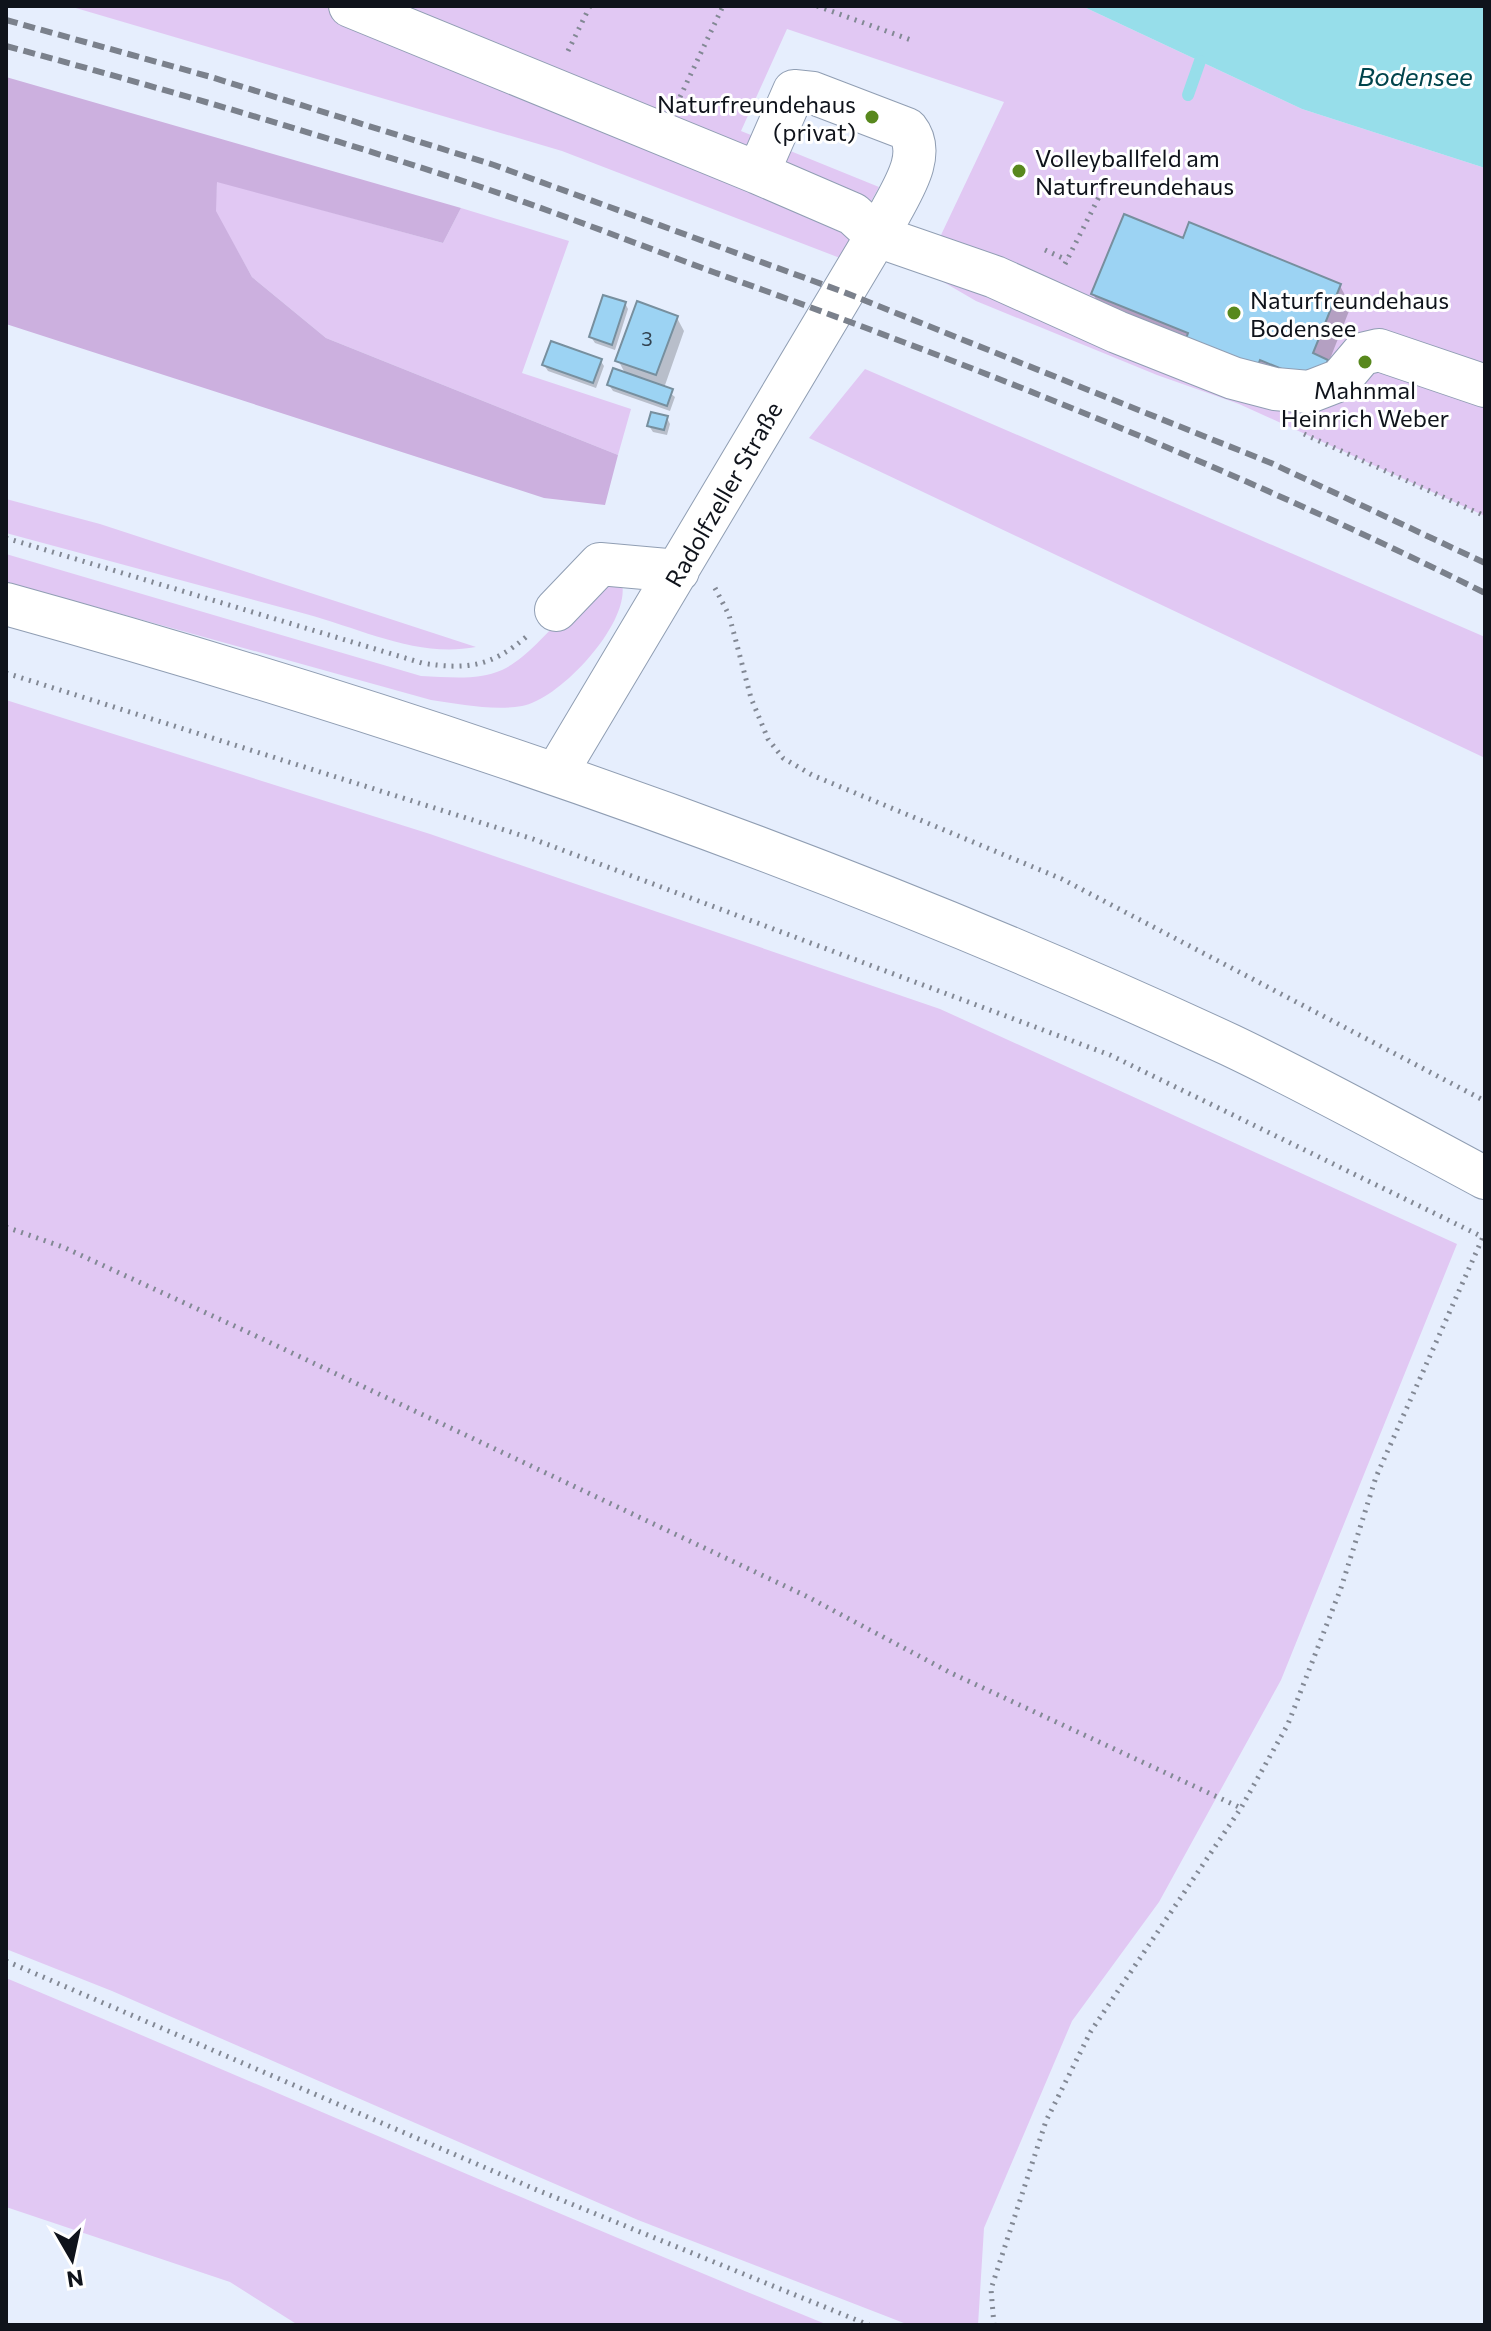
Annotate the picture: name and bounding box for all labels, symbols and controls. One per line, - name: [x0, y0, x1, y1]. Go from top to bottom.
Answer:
- water label: Bodensee: [1357, 60, 1473, 91]
- place label: Naturfreundehaus (privat): [657, 89, 856, 146]
- marker: Naturfreundehaus (privat): [863, 108, 881, 126]
- place label: Volleyballfeld am Naturfreundehaus: [1035, 143, 1234, 200]
- marker: Volleyballfeld am Naturfreundehaus: [1010, 162, 1028, 180]
- place label: Naturfreundehaus Bodensee: [1250, 285, 1449, 342]
- marker: Naturfreundehaus Bodensee: [1225, 304, 1243, 322]
- house number: 3: [641, 326, 653, 350]
- marker: Mahnmal Heinrich Weber: [1356, 353, 1374, 371]
- place label: Mahnmal Heinrich Weber: [1281, 375, 1450, 432]
- street label: Radolfzeller Straße: [658, 396, 788, 592]
- north arrow: [32, 2219, 112, 2299]
- text: N: [65, 2265, 85, 2294]

